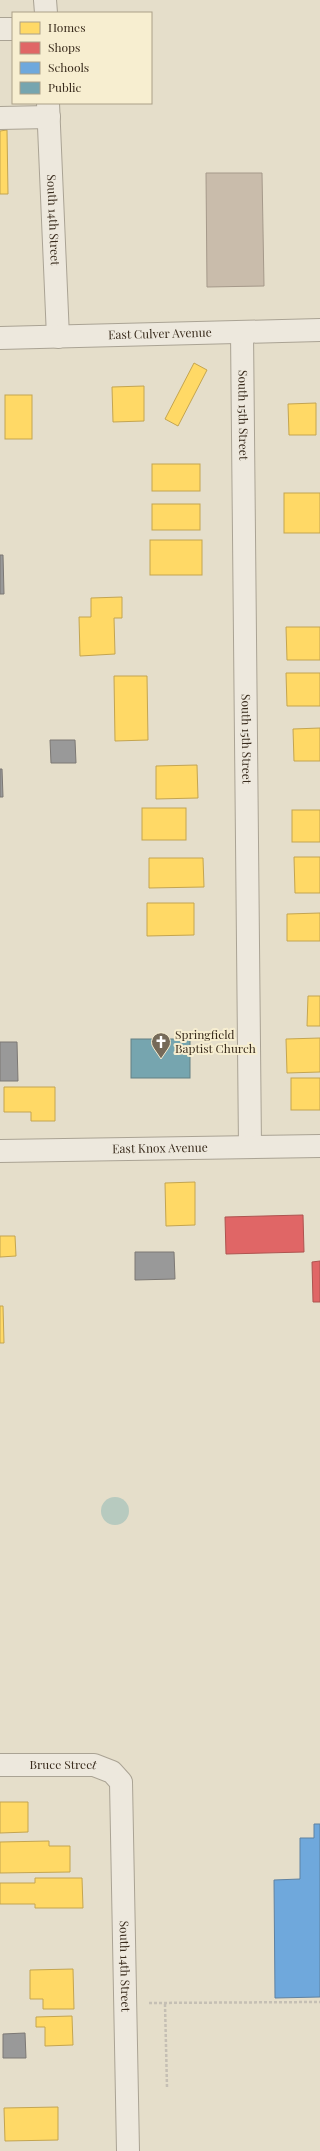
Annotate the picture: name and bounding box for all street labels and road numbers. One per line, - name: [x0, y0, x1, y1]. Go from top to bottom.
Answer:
- street label: South 14th Street: [44, 174, 64, 267]
- street label: East Culver Avenue: [108, 324, 212, 342]
- street label: South 15th Street: [235, 370, 252, 461]
- street label: South 15th Street: [239, 694, 255, 785]
- street label: East Knox Avenue: [112, 1139, 208, 1156]
- street label: Bruce Street: [30, 1756, 100, 1773]
- street label: South 14th Street: [117, 1920, 134, 2013]

